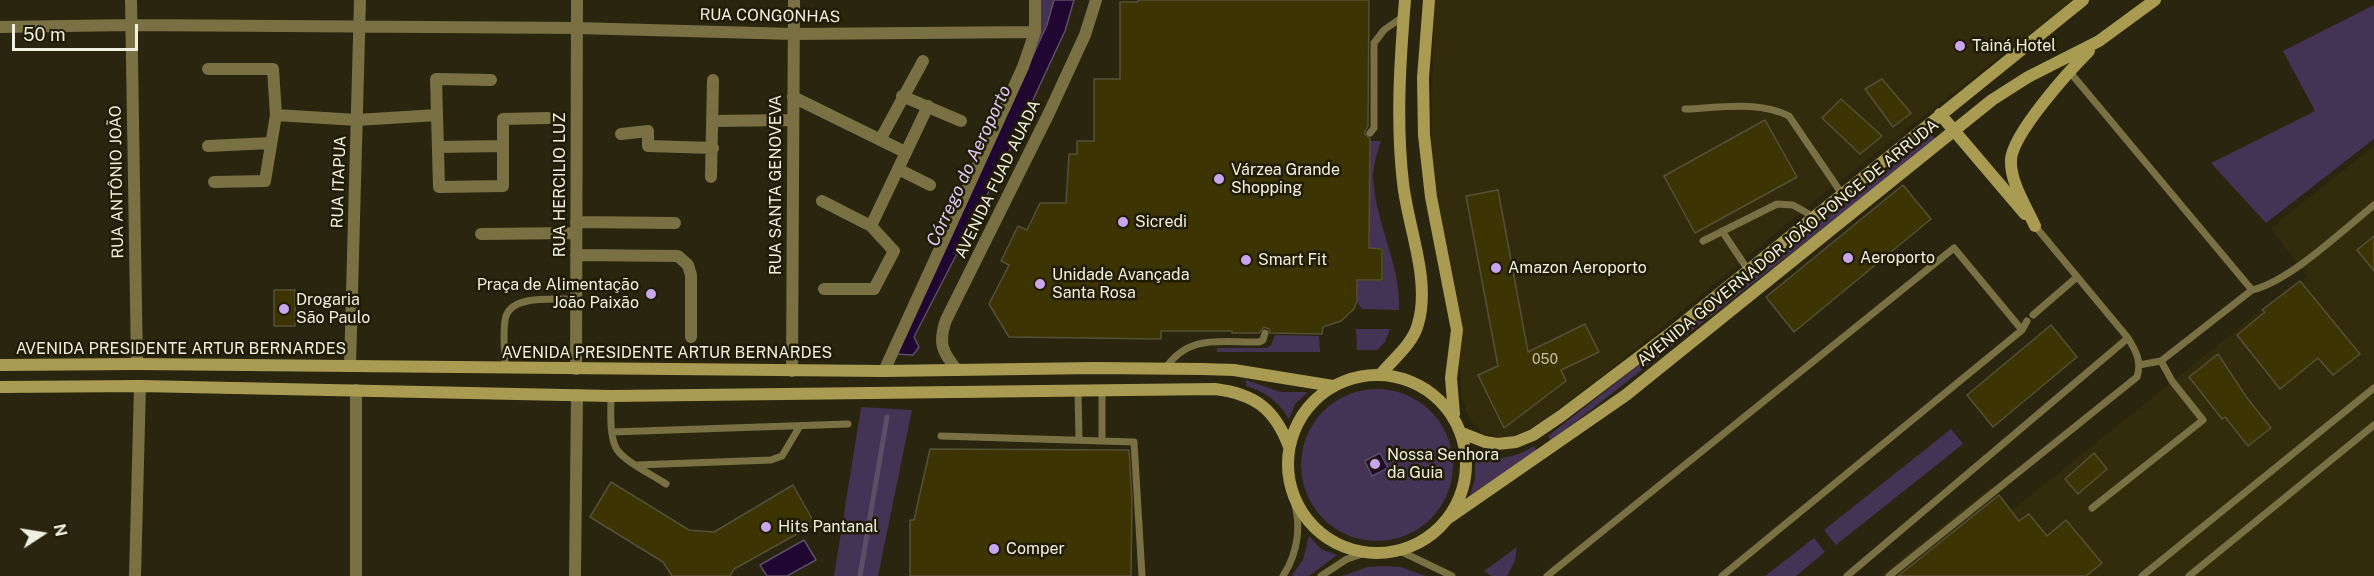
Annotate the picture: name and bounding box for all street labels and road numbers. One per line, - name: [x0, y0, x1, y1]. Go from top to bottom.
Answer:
- street label: RUA CONGONHAS: [699, 5, 841, 27]
- street label: RUA SANTA GENOVEVA: [766, 95, 786, 275]
- street label: AVENIDA FUAD AUADA: [951, 97, 1045, 261]
- street label: RUA ANTÔNIO JOÃO: [106, 105, 128, 259]
- street label: RUA HERCILIO LUZ: [550, 113, 570, 257]
- street label: AVENIDA GOVERNADOR JOÃO PONCE DE ARRUDA: [1633, 115, 1943, 371]
- street label: RUA ITAPUA: [328, 135, 350, 229]
- street label: AVENIDA PRESIDENTE ARTUR BERNARDES: [16, 339, 346, 359]
- street label: AVENIDA PRESIDENTE ARTUR BERNARDES: [502, 343, 832, 363]

